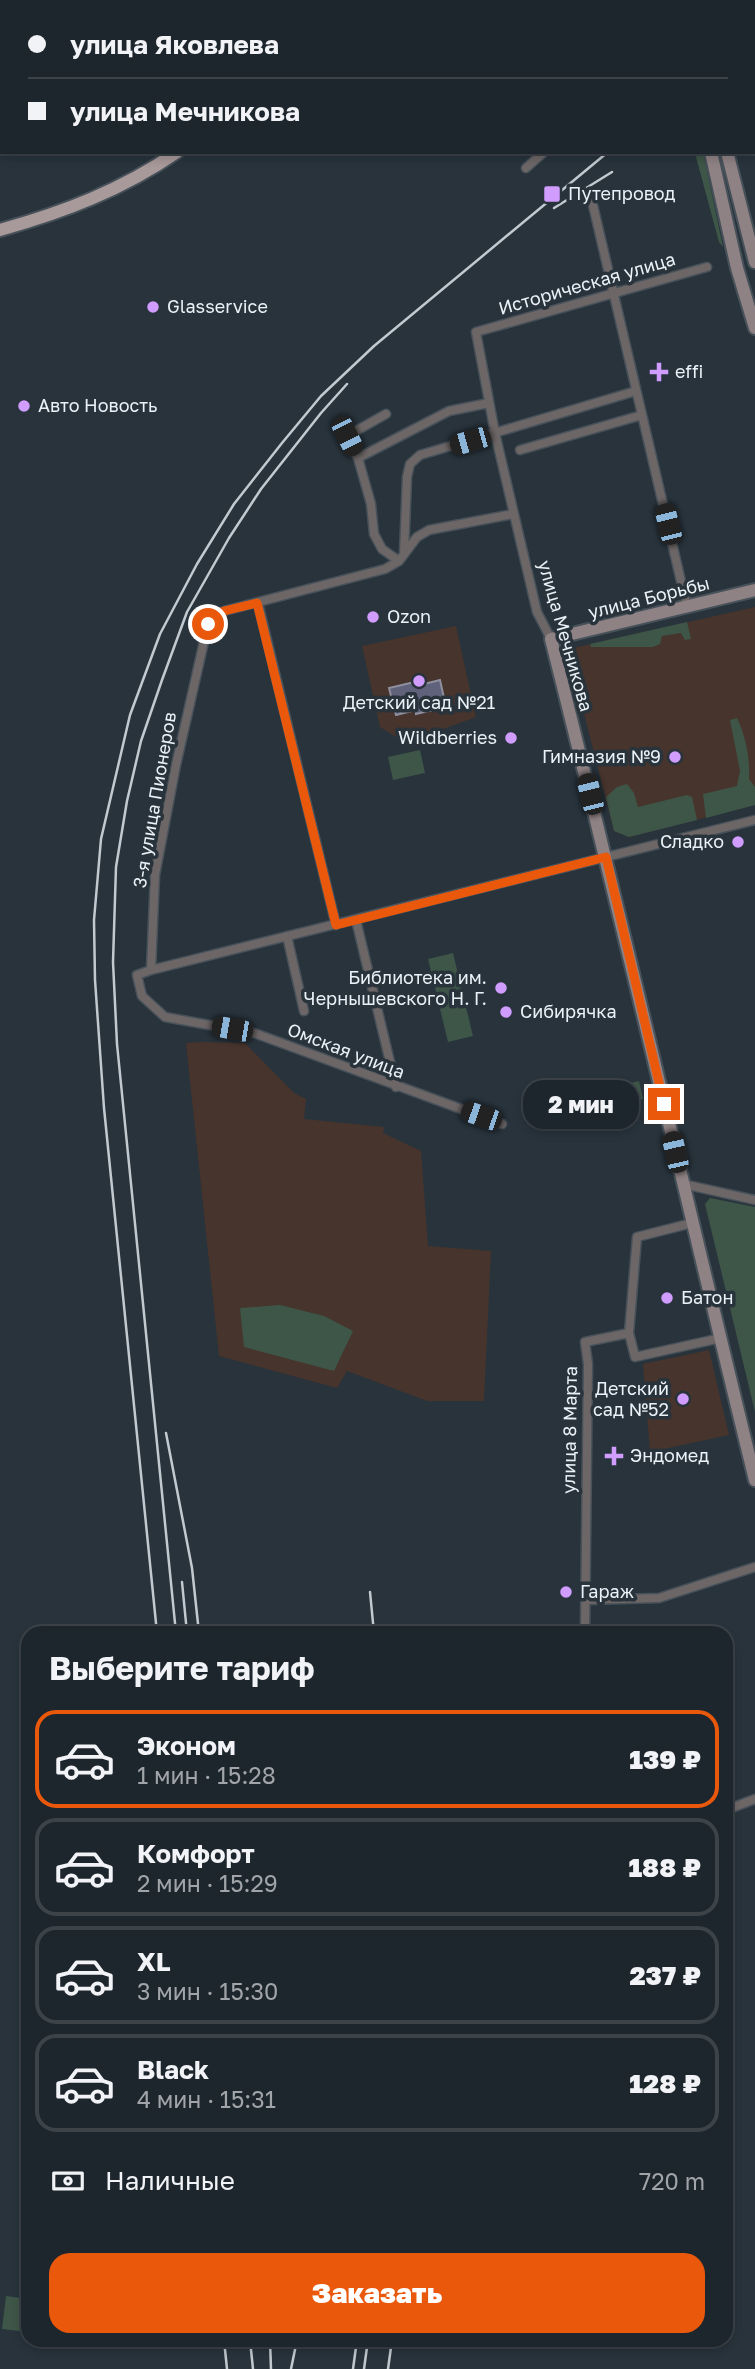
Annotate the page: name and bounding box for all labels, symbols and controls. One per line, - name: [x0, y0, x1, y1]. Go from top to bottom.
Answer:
- text: улица Яковлева: [70, 29, 279, 60]
- text: улица Мечникова: [70, 96, 300, 127]
- place label: Путепровод: [568, 182, 675, 204]
- marker: Путепровод: [542, 184, 562, 204]
- street label: Историческая улица: [496, 247, 678, 319]
- place label: Glasservice: [167, 295, 268, 317]
- marker: Glasservice: [145, 299, 161, 315]
- place label: effi: [675, 360, 703, 382]
- marker: effi: [649, 362, 669, 382]
- place label: Авто Новость: [38, 394, 158, 416]
- marker: Авто Новость: [16, 398, 32, 414]
- car: [329, 413, 366, 459]
- car: [447, 425, 494, 457]
- car: [653, 501, 684, 547]
- street label: улица Мечникова: [534, 558, 598, 714]
- street label: улица Борьбы: [586, 571, 712, 623]
- place label: Ozon: [387, 605, 431, 627]
- route start: [192, 608, 224, 640]
- marker: Ozon: [365, 609, 381, 625]
- marker: Детский сад №21: [411, 673, 427, 689]
- place label: Детский сад №21: [343, 691, 496, 713]
- street label: 3-я улица Пионеров: [128, 710, 180, 889]
- place label: Wildberries: [398, 726, 497, 748]
- marker: Wildberries: [503, 730, 519, 746]
- place label: Гимназия №9: [542, 745, 661, 767]
- marker: Гимназия №9: [667, 749, 683, 765]
- car: [575, 771, 606, 817]
- place label: Сладко: [660, 830, 724, 852]
- marker: Сладко: [730, 834, 746, 850]
- place label: Библиотека им. Чернышевского Н. Г.: [304, 966, 487, 1009]
- marker: Библиотека им. Чернышевского Н. Г.: [493, 980, 509, 996]
- place label: Сибирячка: [520, 1000, 617, 1022]
- marker: Сибирячка: [498, 1004, 514, 1020]
- car: [210, 1015, 255, 1043]
- street label: Омская улица: [285, 1018, 408, 1083]
- callout: 2 мин: [524, 1080, 640, 1128]
- route end: [648, 1088, 680, 1120]
- text: 2 мин: [548, 1090, 614, 1118]
- car: [458, 1099, 505, 1133]
- car: [661, 1129, 690, 1175]
- place label: Батон: [681, 1286, 733, 1308]
- marker: Батон: [659, 1290, 675, 1306]
- street label: улица 8 Марта: [557, 1366, 581, 1494]
- place label: Детский сад №52: [593, 1377, 669, 1420]
- marker: Детский сад №52: [675, 1391, 691, 1407]
- place label: Эндомед: [630, 1444, 709, 1466]
- marker: Эндомед: [604, 1446, 624, 1466]
- place label: Гараж: [580, 1580, 634, 1602]
- marker: Гараж: [558, 1584, 574, 1600]
- text: Выберите тариф: [49, 1649, 315, 1687]
- icon: car: [53, 1728, 116, 1791]
- text: Эконом: [137, 1730, 236, 1761]
- text: 139 ₽: [629, 1744, 701, 1775]
- text: 1 мин · 15:28: [137, 1761, 276, 1789]
- icon: car: [53, 1836, 116, 1899]
- text: Комфорт: [137, 1838, 255, 1869]
- text: 188 ₽: [628, 1852, 701, 1883]
- text: 2 мин · 15:29: [137, 1869, 278, 1897]
- icon: car: [53, 1944, 116, 2007]
- text: XL: [137, 1946, 171, 1977]
- text: 237 ₽: [629, 1960, 701, 1991]
- text: 3 мин · 15:30: [137, 1977, 278, 2005]
- icon: car: [53, 2052, 116, 2115]
- text: Black: [137, 2054, 209, 2085]
- text: 128 ₽: [629, 2068, 701, 2099]
- text: 4 мин · 15:31: [137, 2085, 276, 2113]
- icon: cash: [49, 2162, 87, 2200]
- text: Наличные: [105, 2165, 235, 2196]
- text: 720 m: [639, 2167, 705, 2195]
- button: Заказать: [49, 2253, 705, 2333]

